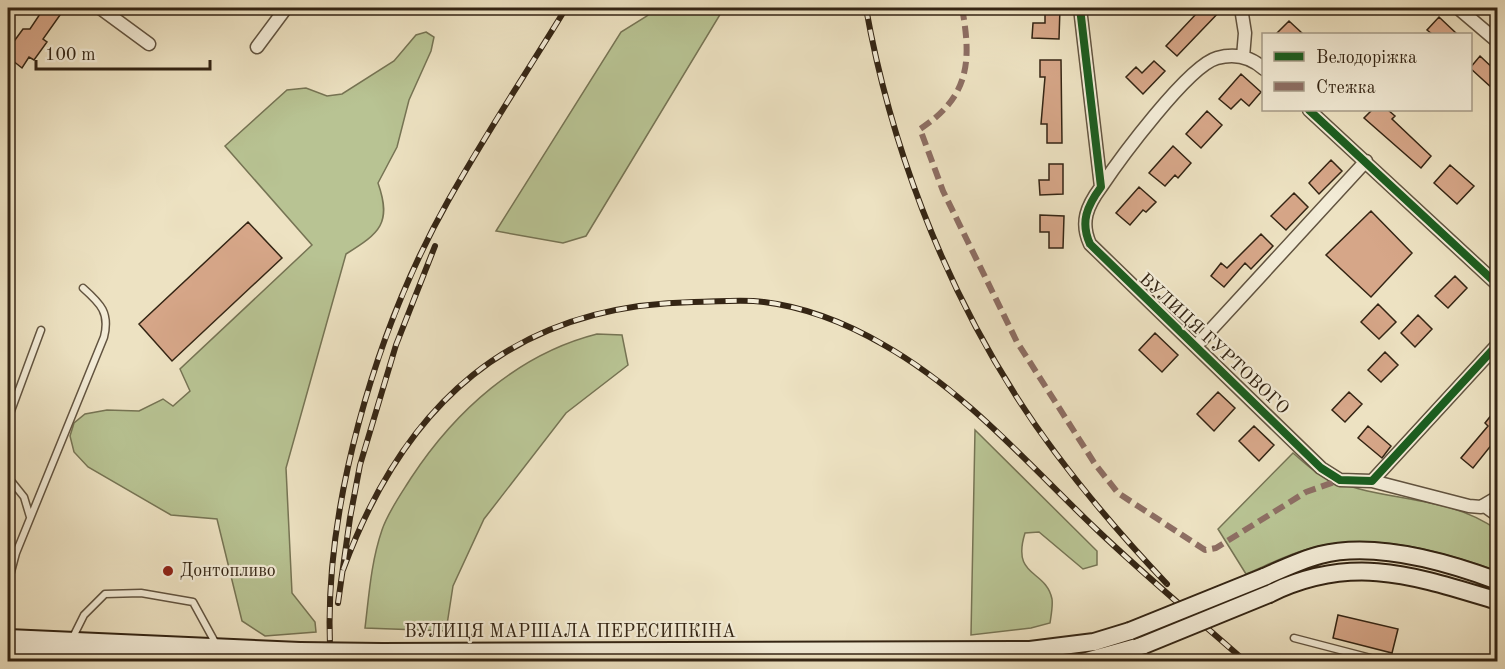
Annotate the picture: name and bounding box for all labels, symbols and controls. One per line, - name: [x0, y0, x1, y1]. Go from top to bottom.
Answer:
- scale bar: [36, 33, 210, 71]
- legend: [1262, 33, 1472, 111]
- text: 100 m: [45, 46, 96, 64]
- text: Велодоріжка: [1316, 49, 1417, 67]
- text: Стежка: [1316, 79, 1376, 97]
- street label: ВУЛИЦЯ ГУРТОВОГО: [1136, 270, 1292, 418]
- place label: Донтопливо: [180, 562, 276, 580]
- marker: Донтопливо: [161, 564, 175, 578]
- street label: ВУЛИЦЯ МАРШАЛА ПЕРЕСИПКІНА: [404, 623, 736, 641]

